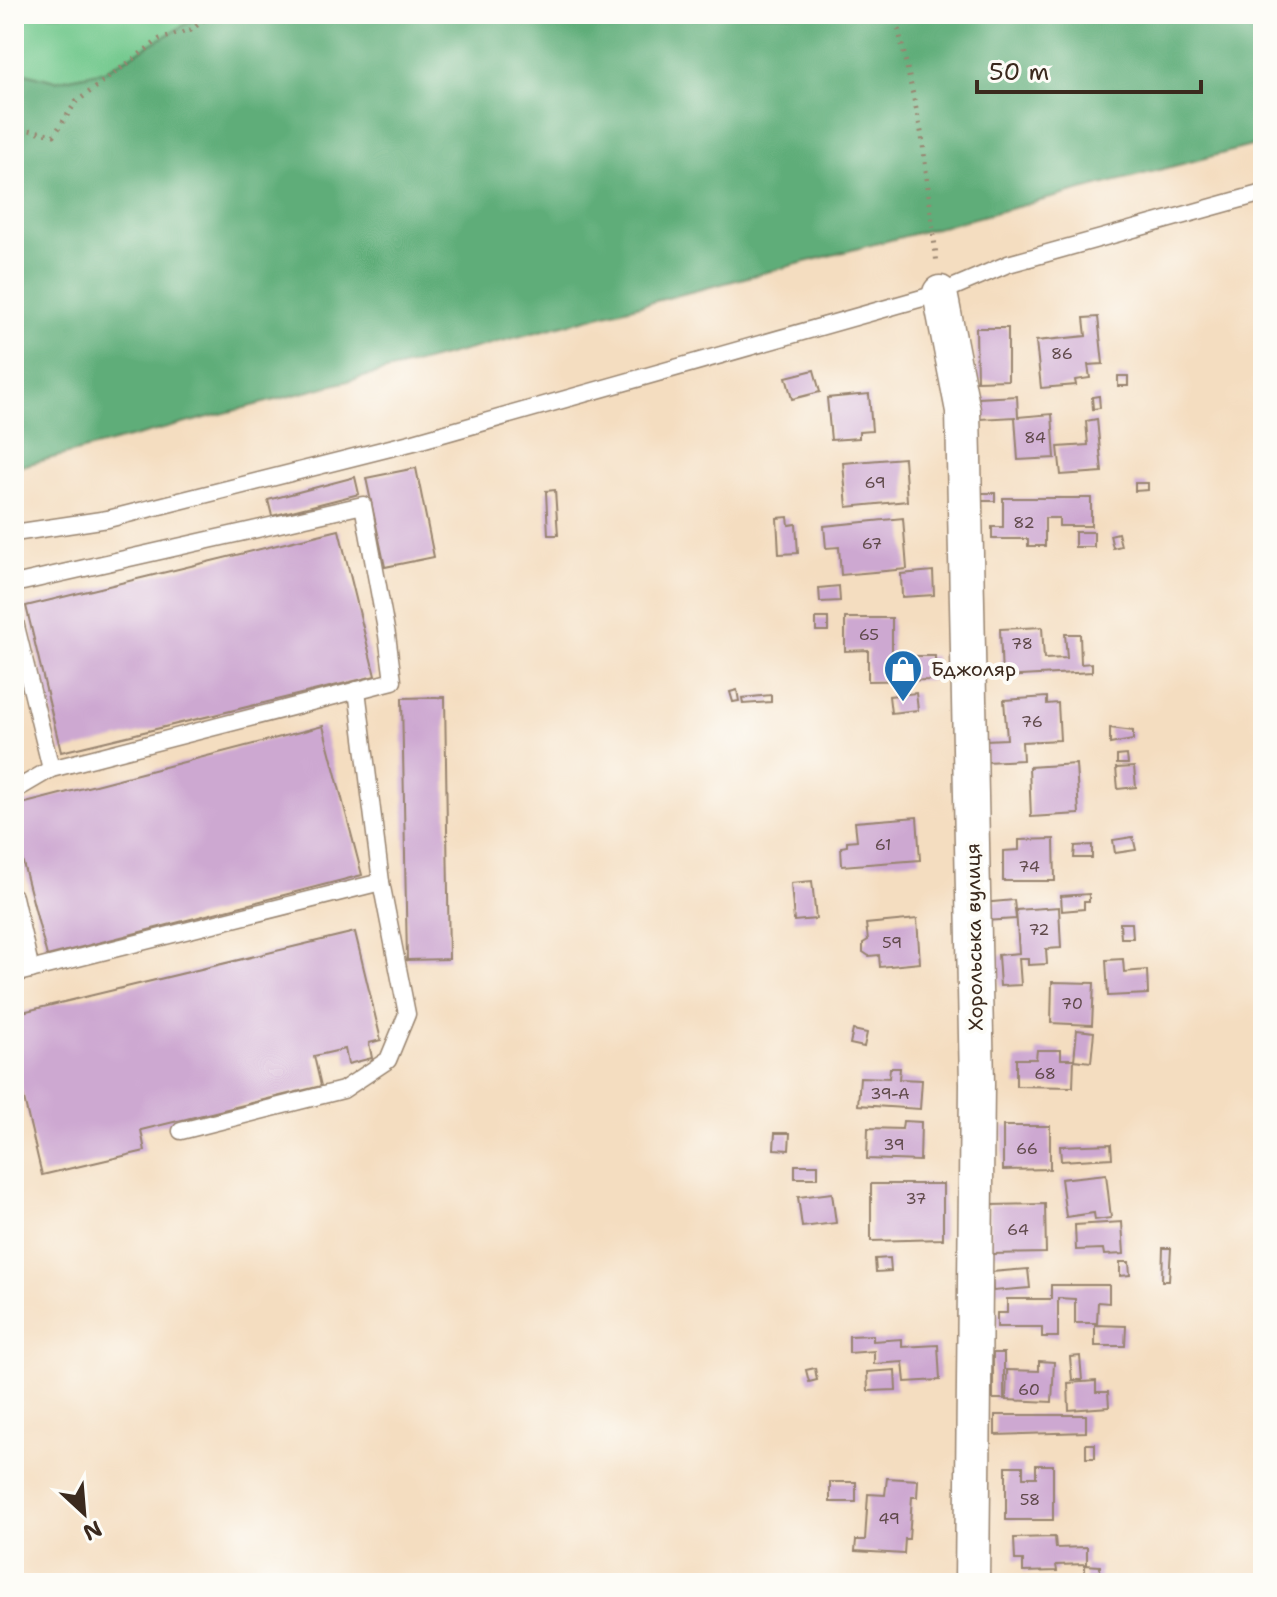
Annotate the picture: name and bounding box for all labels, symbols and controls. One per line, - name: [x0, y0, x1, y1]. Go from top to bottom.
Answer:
- scale bar: [977, 44, 1201, 94]
- text: 50 m: [989, 56, 1049, 88]
- house number: 86: [1051, 343, 1073, 364]
- house number: 84: [1024, 427, 1046, 448]
- house number: 69: [864, 472, 886, 493]
- house number: 82: [1013, 512, 1035, 533]
- house number: 67: [862, 533, 882, 554]
- house number: 65: [859, 624, 879, 645]
- house number: 78: [1011, 633, 1033, 654]
- shop icon: Бджоляр: [882, 648, 924, 703]
- place label: Бджоляр: [931, 656, 1016, 682]
- house number: 76: [1021, 711, 1043, 732]
- house number: 61: [875, 834, 891, 855]
- street label: Хорольська вулиця: [959, 843, 989, 1031]
- house number: 74: [1018, 856, 1040, 877]
- house number: 72: [1028, 919, 1050, 940]
- house number: 59: [882, 932, 902, 953]
- house number: 70: [1061, 993, 1083, 1014]
- house number: 68: [1034, 1063, 1056, 1084]
- house number: 39-А: [870, 1083, 910, 1104]
- house number: 39: [883, 1134, 905, 1155]
- house number: 66: [1016, 1138, 1038, 1159]
- house number: 37: [905, 1188, 927, 1209]
- house number: 64: [1007, 1219, 1029, 1240]
- house number: 60: [1018, 1379, 1040, 1400]
- north arrow: [44, 1473, 124, 1553]
- house number: 58: [1020, 1489, 1040, 1510]
- house number: 49: [878, 1508, 900, 1529]
- text: N: [78, 1514, 107, 1547]

